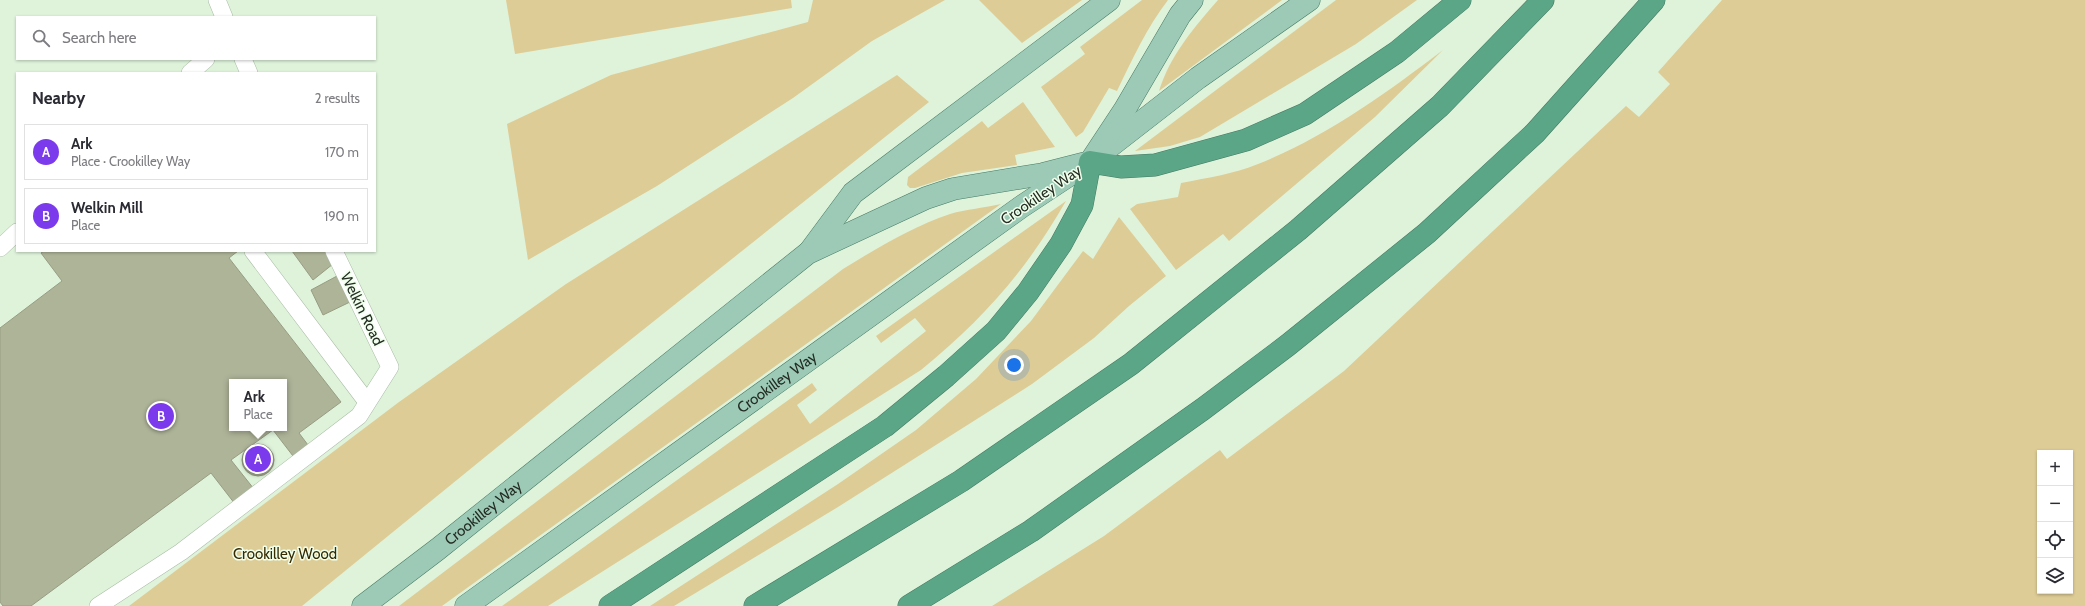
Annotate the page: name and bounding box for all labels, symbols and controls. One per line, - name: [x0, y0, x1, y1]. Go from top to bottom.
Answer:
- search box: [16, 16, 376, 60]
- icon: search: [30, 27, 52, 49]
- text: Search here: [62, 29, 137, 47]
- text: Nearby: [32, 88, 85, 108]
- text: 2 results: [315, 90, 360, 106]
- text: Ark: [71, 135, 93, 153]
- text: A: [42, 144, 50, 160]
- text: 170 m: [325, 144, 359, 160]
- text: Place · Crookilley Way: [71, 153, 190, 169]
- street label: Crookilley Way: [997, 161, 1085, 229]
- text: Welkin Mill: [71, 199, 143, 217]
- text: B: [42, 208, 50, 224]
- text: 190 m: [324, 208, 359, 224]
- text: Place: [71, 217, 100, 233]
- street label: Welkin Road: [337, 270, 387, 348]
- street label: Crookilley Way: [734, 348, 821, 417]
- your location: [1004, 355, 1024, 375]
- popup: [229, 379, 287, 431]
- text: Ark: [243, 388, 265, 406]
- pin: B: [148, 401, 174, 431]
- text: Place: [243, 406, 273, 422]
- pin: A: [245, 444, 271, 474]
- map controls: [2037, 450, 2073, 594]
- button: +: [2037, 450, 2073, 486]
- street label: Crookilley Way: [441, 476, 526, 549]
- button: −: [2037, 486, 2073, 522]
- button: locate: [2037, 522, 2073, 558]
- park label: Crookilley Wood: [233, 545, 337, 563]
- button: layers: [2037, 558, 2073, 594]

